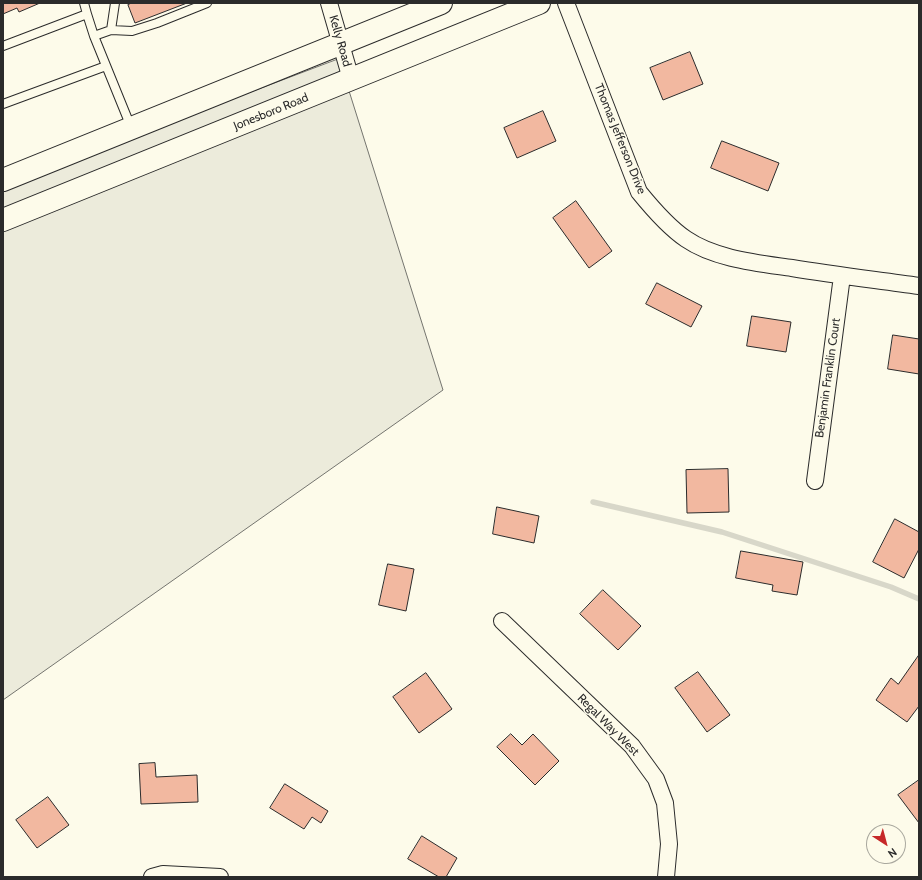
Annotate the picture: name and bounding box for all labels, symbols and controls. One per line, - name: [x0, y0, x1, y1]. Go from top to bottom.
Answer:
- street label: Kelly Road: [326, 14, 354, 68]
- street label: Thomas Jefferson Drive: [591, 82, 649, 196]
- street label: Jonesboro Road: [231, 90, 311, 134]
- street label: Benjamin Franklin Court: [812, 317, 844, 439]
- street label: Regal Way West: [574, 691, 642, 759]
- north arrow: [866, 824, 906, 864]
- text: N: [885, 845, 900, 861]

